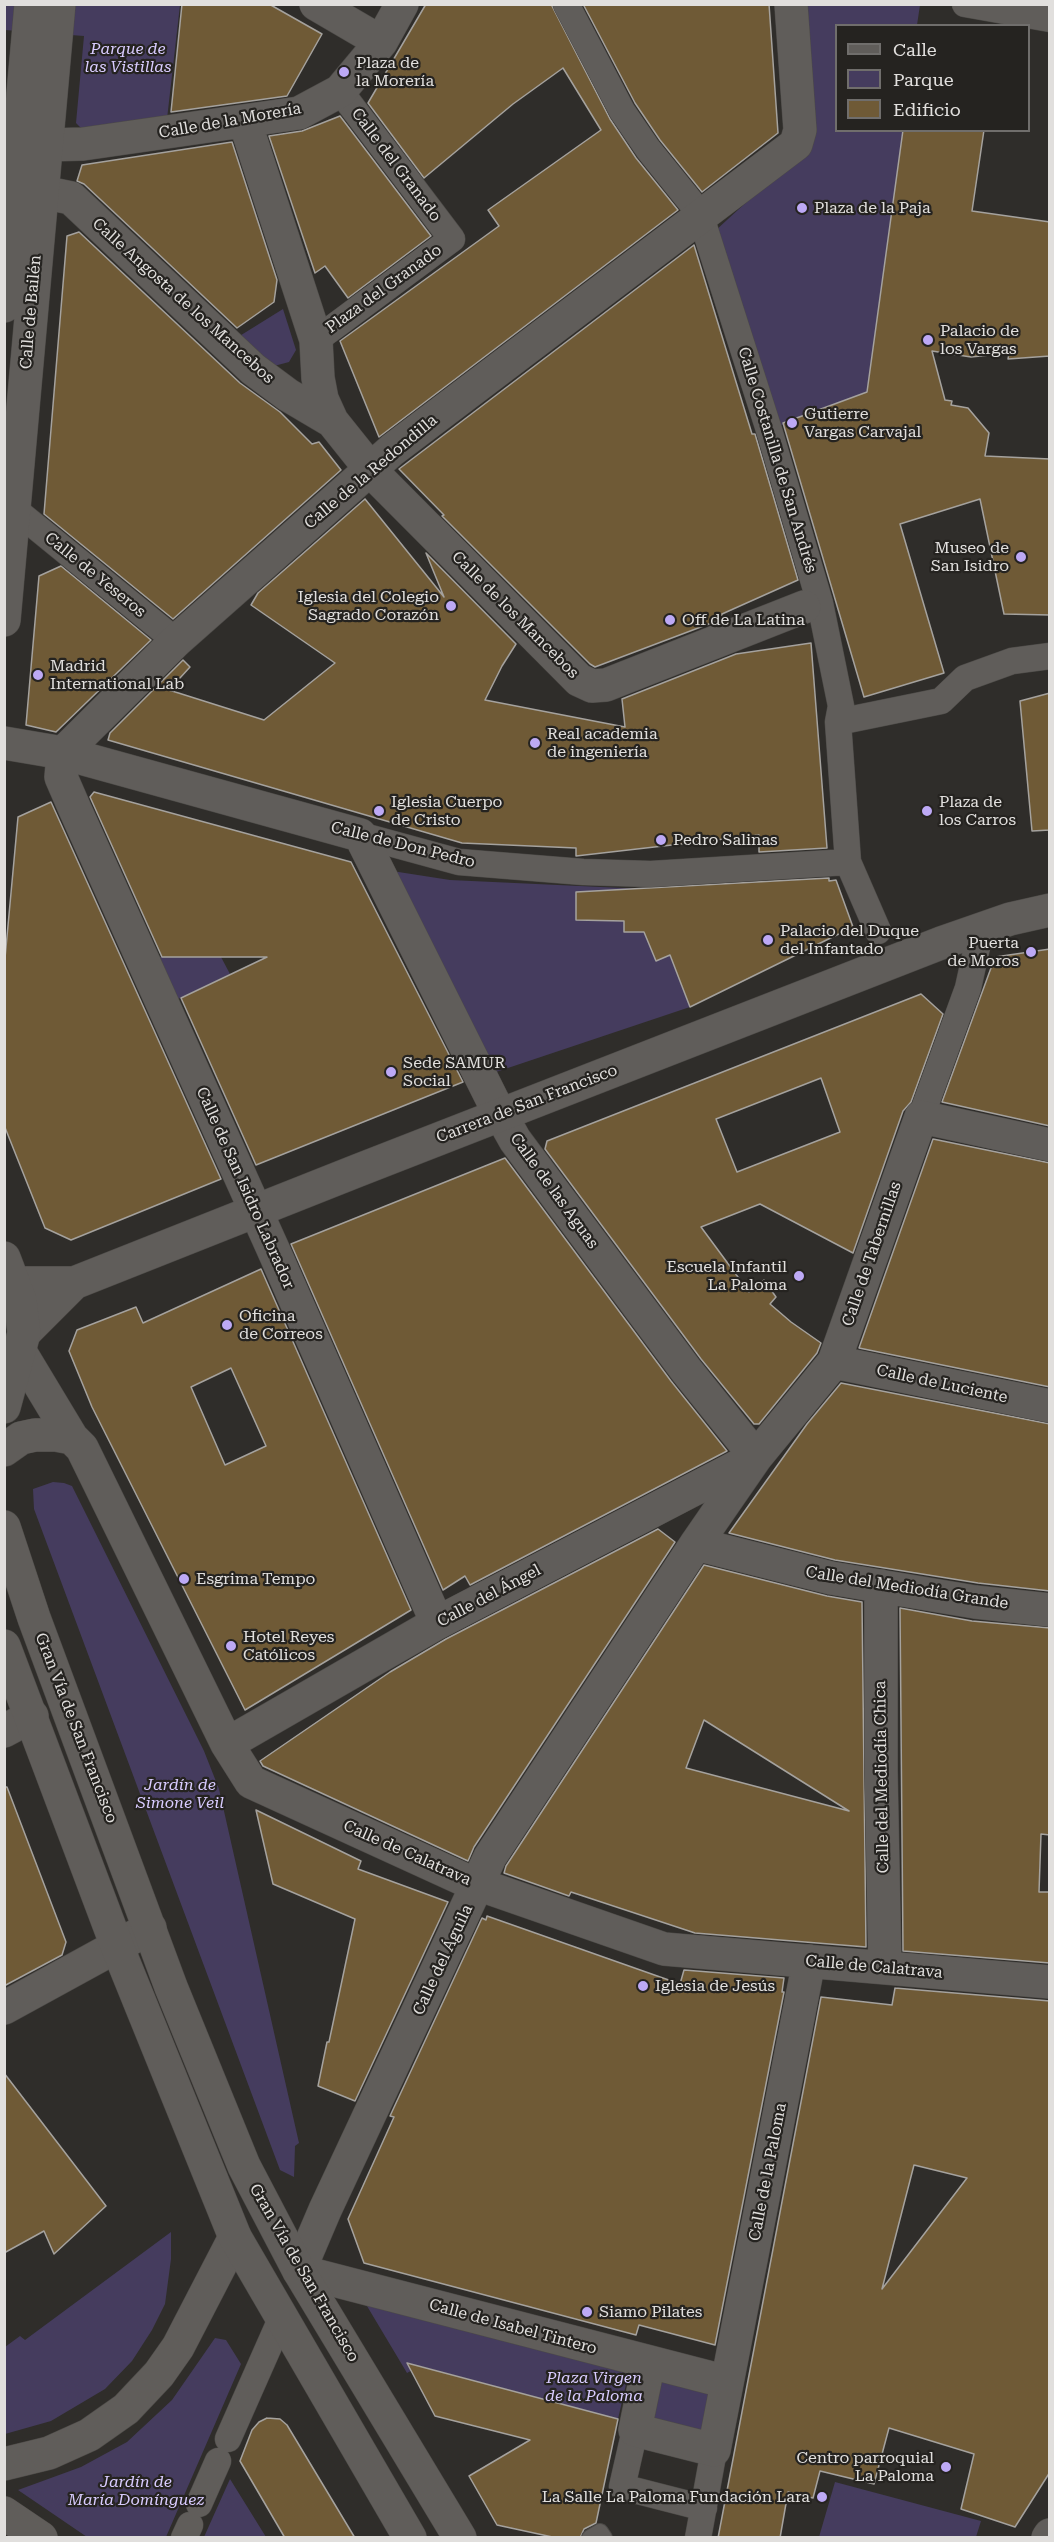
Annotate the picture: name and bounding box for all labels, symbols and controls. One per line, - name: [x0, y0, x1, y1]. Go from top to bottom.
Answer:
- legend: [835, 24, 1030, 132]
- park label: Parque de las Vistillas: [85, 39, 171, 77]
- text: Calle: [893, 39, 937, 60]
- place label: Plaza de la Morería: [356, 53, 434, 91]
- marker: Plaza de la Morería: [337, 65, 351, 79]
- text: Parque: [893, 69, 954, 90]
- street label: Calle de la Morería: [157, 99, 303, 143]
- text: Edificio: [893, 99, 961, 120]
- street label: Calle del Granado: [347, 104, 445, 226]
- place label: Plaza de la Paja: [814, 198, 931, 218]
- marker: Plaza de la Paja: [795, 201, 809, 215]
- street label: Calle Angosta de los Mancebos: [88, 214, 278, 388]
- street label: Plaza del Granado: [322, 241, 446, 337]
- street label: Calle de Bailén: [16, 254, 46, 370]
- place label: Palacio de los Vargas: [940, 321, 1019, 359]
- marker: Palacio de los Vargas: [921, 333, 935, 347]
- street label: Calle Costanilla de San Andrés: [733, 345, 821, 575]
- place label: Gutierre Vargas Carvajal: [804, 404, 921, 442]
- street label: Calle de la Redondilla: [301, 411, 441, 533]
- marker: Gutierre Vargas Carvajal: [785, 416, 799, 430]
- street label: Calle de Yeseros: [41, 528, 149, 622]
- place label: Museo de San Isidro: [931, 538, 1009, 576]
- street label: Calle de los Mancebos: [447, 547, 583, 683]
- marker: Museo de San Isidro: [1014, 550, 1028, 564]
- place label: Iglesia del Colegio Sagrado Corazón: [298, 587, 439, 625]
- marker: Iglesia del Colegio Sagrado Corazón: [444, 599, 458, 613]
- place label: Off de La Latina: [682, 610, 805, 630]
- marker: Off de La Latina: [663, 613, 677, 627]
- place label: Madrid International Lab: [50, 656, 184, 694]
- marker: Madrid International Lab: [31, 668, 45, 682]
- place label: Real academia de ingeniería: [547, 724, 658, 762]
- marker: Real academia de ingeniería: [528, 736, 542, 750]
- place label: Iglesia Cuerpo de Cristo: [391, 792, 502, 830]
- place label: Plaza de los Carros: [939, 792, 1016, 830]
- marker: Iglesia Cuerpo de Cristo: [372, 804, 386, 818]
- marker: Plaza de los Carros: [920, 804, 934, 818]
- street label: Calle de Don Pedro: [329, 818, 477, 872]
- place label: Pedro Salinas: [673, 830, 778, 850]
- marker: Pedro Salinas: [654, 833, 668, 847]
- place label: Palacio del Duque del Infantado: [780, 921, 919, 959]
- marker: Palacio del Duque del Infantado: [761, 933, 775, 947]
- place label: Puerta de Moros: [947, 933, 1019, 971]
- marker: Puerta de Moros: [1024, 945, 1038, 959]
- place label: Sede SAMUR Social: [403, 1053, 505, 1091]
- street label: Carrera de San Francisco: [434, 1061, 620, 1147]
- marker: Sede SAMUR Social: [384, 1065, 398, 1079]
- street label: Calle de San Isidro Labrador: [192, 1084, 298, 1292]
- street label: Calle de las Aguas: [506, 1130, 602, 1252]
- street label: Calle de Tabernillas: [838, 1179, 906, 1329]
- place label: Escuela Infantil La Paloma: [667, 1257, 787, 1295]
- marker: Escuela Infantil La Paloma: [792, 1269, 806, 1283]
- place label: Oficina de Correos: [239, 1306, 323, 1344]
- marker: Oficina de Correos: [220, 1318, 234, 1332]
- street label: Calle de Luciente: [875, 1361, 1009, 1407]
- street label: Calle del Ángel: [434, 1561, 544, 1631]
- street label: Calle del Mediodía Grande: [804, 1562, 1010, 1614]
- place label: Esgrima Tempo: [196, 1569, 315, 1589]
- marker: Esgrima Tempo: [177, 1572, 191, 1586]
- place label: Hotel Reyes Católicos: [243, 1627, 334, 1665]
- street label: Gran Vía de San Francisco: [31, 1630, 121, 1826]
- marker: Hotel Reyes Católicos: [224, 1639, 238, 1653]
- street label: Calle del Mediodía Chica: [871, 1681, 893, 1873]
- park label: Jardín de Simone Veil: [136, 1775, 224, 1813]
- street label: Calle de Calatrava: [340, 1816, 474, 1890]
- street label: Calle del Águila: [409, 1902, 477, 2018]
- street label: Calle de Calatrava: [805, 1951, 943, 1983]
- place label: Iglesia de Jesús: [655, 1976, 775, 1996]
- marker: Iglesia de Jesús: [636, 1979, 650, 1993]
- street label: Calle de la Paloma: [745, 2101, 791, 2243]
- street label: Gran Vía de San Francisco: [245, 2181, 363, 2365]
- street label: Calle de Isabel Tintero: [427, 2295, 599, 2359]
- place label: Siamo Pilates: [599, 2302, 702, 2322]
- marker: Siamo Pilates: [580, 2305, 594, 2319]
- park label: Plaza Virgen de la Paloma: [545, 2368, 643, 2406]
- place label: Centro parroquial La Paloma: [796, 2448, 934, 2486]
- marker: Centro parroquial La Paloma: [939, 2460, 953, 2474]
- park label: Jardín de María Domínguez: [68, 2472, 204, 2510]
- place label: La Salle La Paloma Fundación Lara: [542, 2487, 810, 2507]
- marker: La Salle La Paloma Fundación Lara: [815, 2490, 829, 2504]

